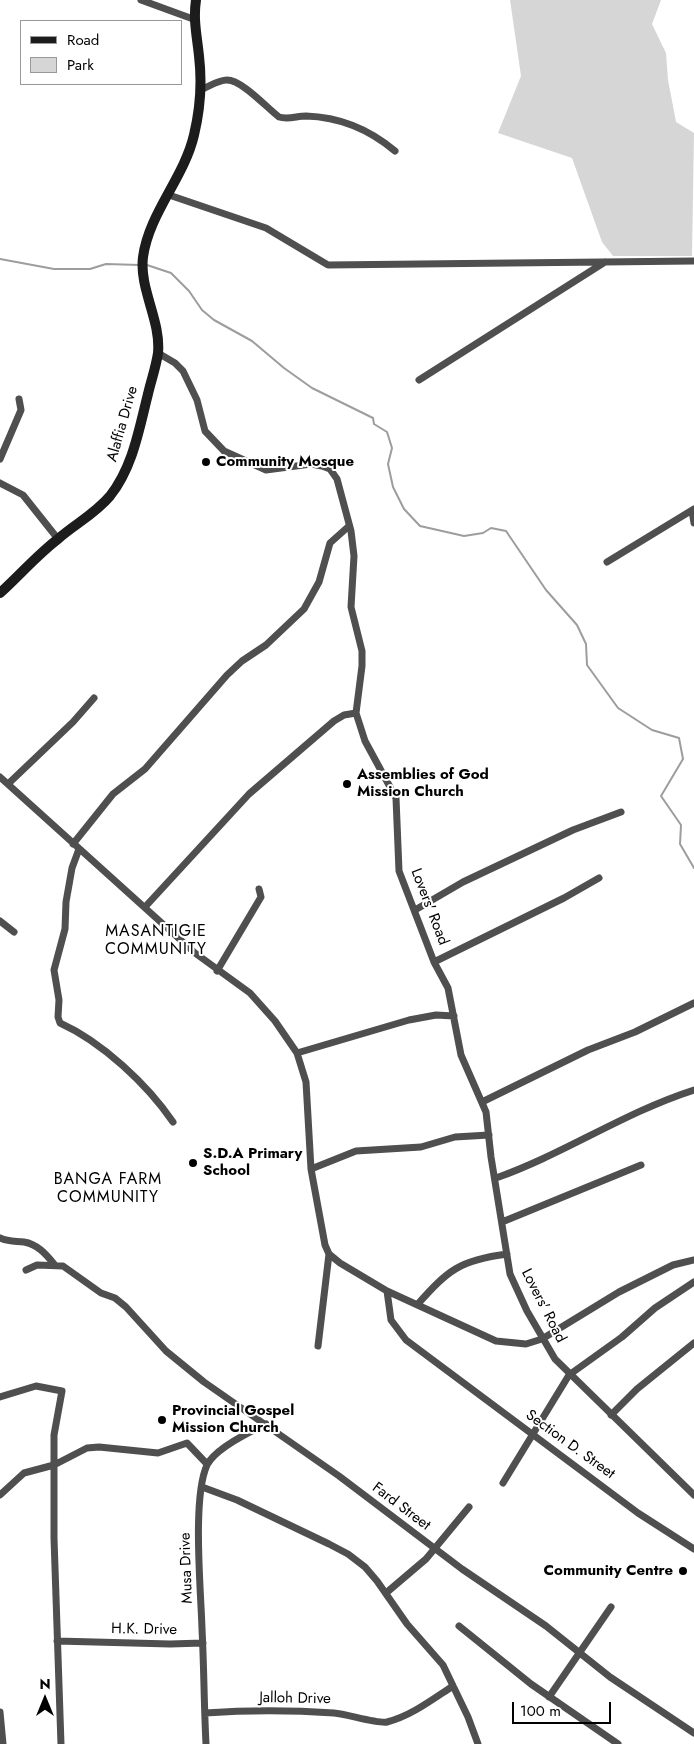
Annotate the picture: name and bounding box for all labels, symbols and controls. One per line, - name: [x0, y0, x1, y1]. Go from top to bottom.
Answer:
- legend: [20, 20, 182, 85]
- text: Road: [67, 29, 99, 51]
- text: Park: [67, 54, 94, 76]
- street label: Alaffia Drive: [104, 384, 142, 464]
- place label: Community Mosque: [216, 453, 354, 471]
- marker: Community Mosque: [200, 456, 212, 468]
- place label: Assemblies of God Mission Church: [357, 766, 489, 801]
- marker: Assemblies of God Mission Church: [341, 778, 353, 790]
- street label: Lovers' Road: [406, 866, 452, 948]
- district label: MASANTIGIE COMMUNITY: [104, 922, 208, 960]
- place label: S.D.A Primary School: [203, 1145, 302, 1180]
- marker: S.D.A Primary School: [187, 1157, 199, 1169]
- district label: BANGA FARM COMMUNITY: [53, 1170, 163, 1208]
- street label: Lovers' Road: [517, 1266, 569, 1346]
- place label: Provincial Gospel Mission Church: [172, 1402, 294, 1437]
- street label: Section D. Street: [522, 1407, 618, 1483]
- marker: Provincial Gospel Mission Church: [156, 1414, 168, 1426]
- street label: Fard Street: [368, 1479, 434, 1535]
- street label: Musa Drive: [177, 1532, 197, 1604]
- place label: Community Centre: [544, 1562, 673, 1580]
- marker: Community Centre: [677, 1565, 689, 1577]
- street label: H.K. Drive: [111, 1620, 177, 1640]
- north arrow: [20, 1674, 70, 1724]
- text: N: [39, 1674, 51, 1694]
- street label: Jalloh Drive: [259, 1689, 331, 1709]
- scale bar: [514, 1692, 613, 1724]
- text: 100 m: [520, 1700, 561, 1722]

